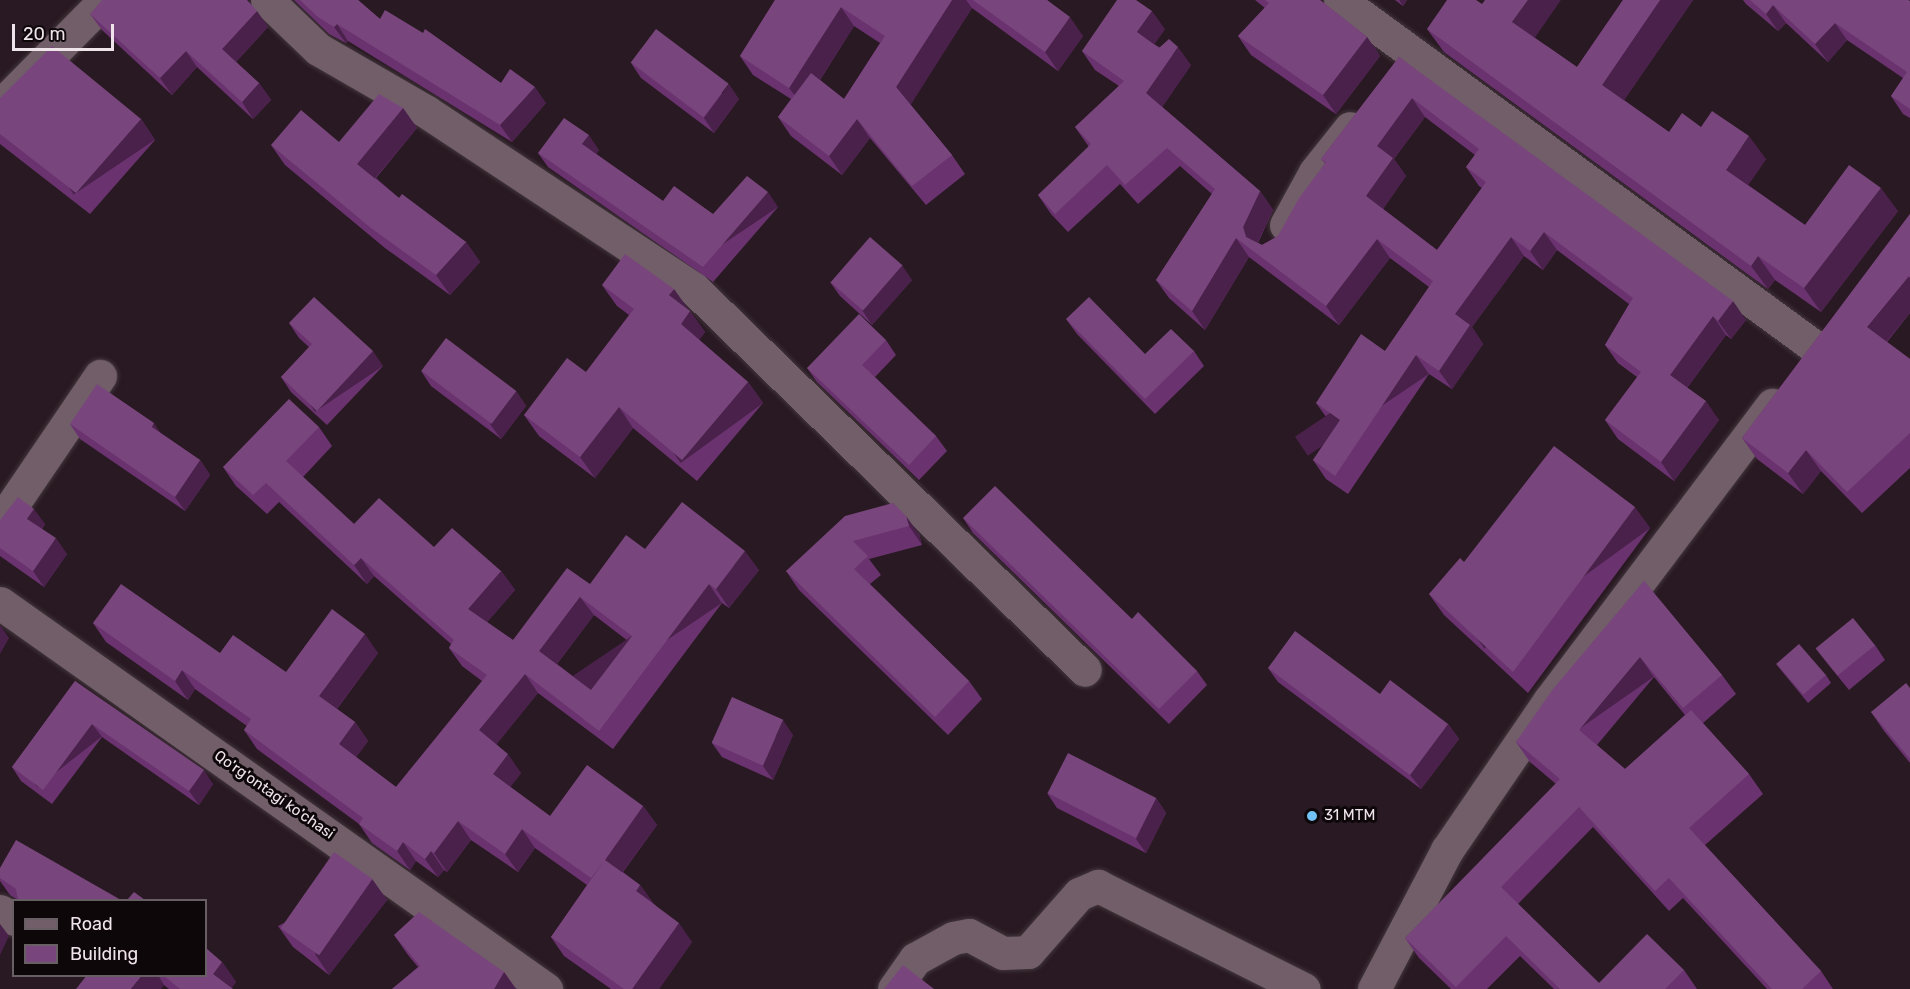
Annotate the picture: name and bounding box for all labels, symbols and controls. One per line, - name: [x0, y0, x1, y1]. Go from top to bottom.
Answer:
- scale bar: [15, 12, 117, 50]
- text: 20 m: [23, 23, 65, 45]
- street label: Qo'rg'ontagi ko'chasi: [211, 747, 337, 843]
- place label: 31 MTM: [1324, 807, 1375, 825]
- marker: 31 MTM: [1305, 809, 1319, 823]
- legend: [12, 899, 207, 977]
- text: Road: [70, 913, 113, 935]
- text: Building: [70, 943, 138, 965]

